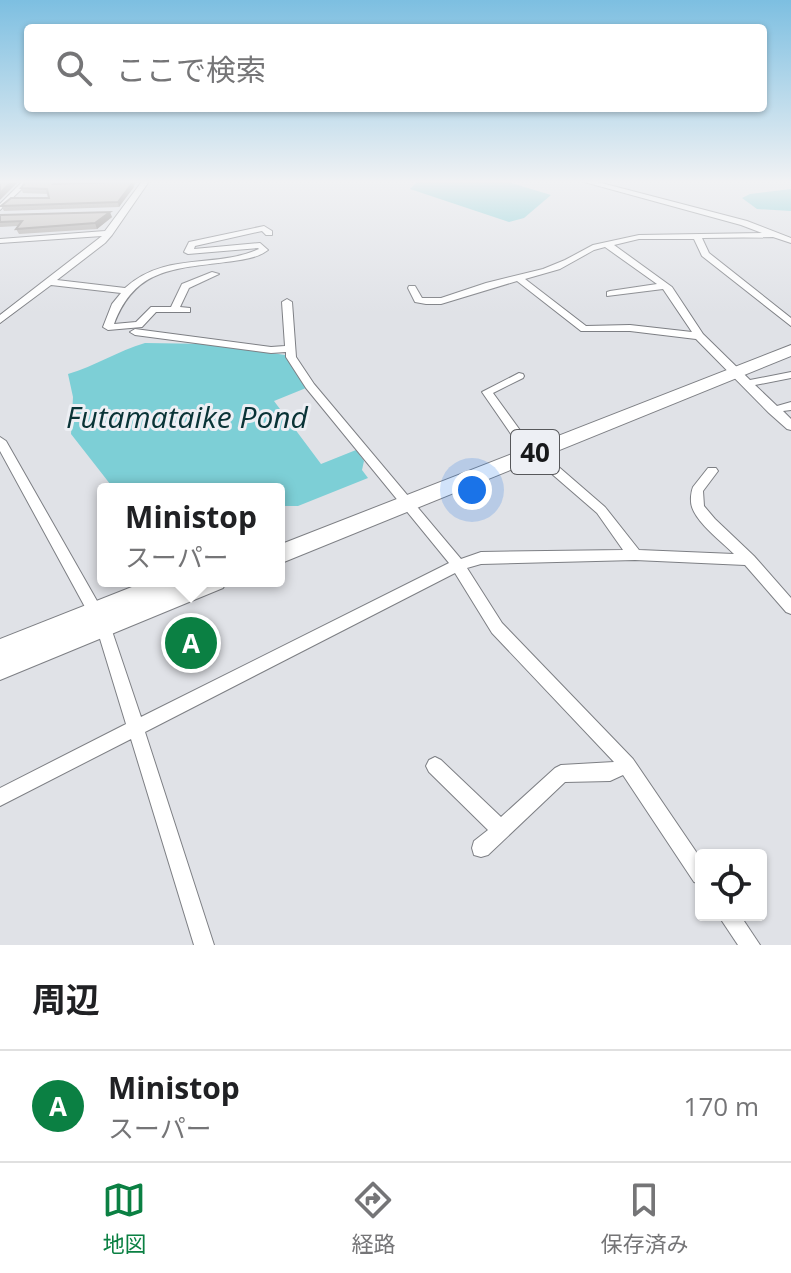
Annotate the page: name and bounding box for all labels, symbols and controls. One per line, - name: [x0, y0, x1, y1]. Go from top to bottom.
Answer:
- search box: [24, 24, 767, 112]
- icon: search: [52, 46, 96, 90]
- text: ここで検索: [116, 49, 266, 90]
- water label: Futamataike Pond: [66, 396, 309, 437]
- road number: 40: [511, 430, 559, 474]
- your location: [452, 470, 492, 510]
- popup: [97, 483, 285, 587]
- text: Ministop: [125, 496, 257, 537]
- text: スーパー: [125, 539, 229, 575]
- pin: A: [165, 613, 217, 673]
- map controls: [695, 849, 767, 921]
- button: locate: [695, 849, 767, 921]
- text: 周辺: [32, 976, 100, 1022]
- text: Ministop: [108, 1067, 240, 1108]
- text: A: [49, 1088, 67, 1124]
- text: 170 m: [684, 1088, 759, 1124]
- text: スーパー: [108, 1110, 212, 1146]
- tab: 地図: [102, 1178, 147, 1258]
- tab: 経路: [351, 1178, 396, 1258]
- tab: 保存済み: [600, 1178, 689, 1258]

